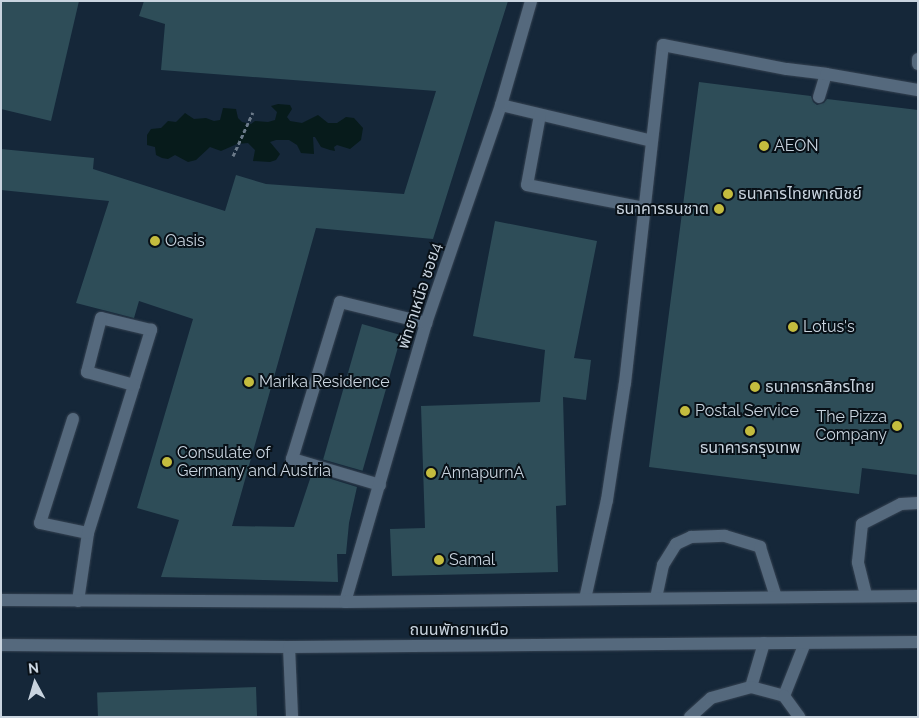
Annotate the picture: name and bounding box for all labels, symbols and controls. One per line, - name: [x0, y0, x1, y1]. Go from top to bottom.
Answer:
- place label: AEON: [774, 136, 819, 156]
- marker: AEON: [758, 140, 770, 152]
- place label: ธนาคารไทยพาณิชย์: [738, 184, 862, 204]
- marker: ธนาคารไทยพาณิชย์: [722, 188, 734, 200]
- place label: ธนาคารธนชาต: [616, 199, 709, 219]
- marker: ธนาคารธนชาต: [713, 203, 725, 215]
- place label: Oasis: [165, 231, 205, 251]
- marker: Oasis: [149, 235, 161, 247]
- street label: พัทยาเหนือ ซอย4: [394, 241, 446, 351]
- place label: Lotus's: [803, 317, 855, 337]
- marker: Lotus's: [787, 321, 799, 333]
- place label: Marika Residence: [259, 372, 390, 392]
- marker: Marika Residence: [243, 376, 255, 388]
- place label: ธนาคารกสิกรไทย: [765, 377, 874, 397]
- marker: ธนาคารกสิกรไทย: [749, 381, 761, 393]
- place label: Postal Service: [695, 401, 799, 421]
- marker: Postal Service: [679, 405, 691, 417]
- place label: The Pizza Company: [815, 407, 887, 445]
- marker: The Pizza Company: [891, 420, 903, 432]
- marker: ธนาคารกรุงเทพ: [744, 425, 756, 437]
- place label: ธนาคารกรุงเทพ: [700, 438, 800, 458]
- place label: Consulate of Germany and Austria: [177, 443, 332, 481]
- marker: Consulate of Germany and Austria: [161, 456, 173, 468]
- place label: AnnapurnA: [441, 463, 524, 483]
- marker: AnnapurnA: [425, 467, 437, 479]
- place label: Samal: [449, 550, 495, 570]
- marker: Samal: [433, 554, 445, 566]
- street label: ถนนพัทยาเหนือ: [409, 620, 509, 640]
- north arrow: [10, 658, 60, 708]
- text: N: [27, 660, 40, 677]

